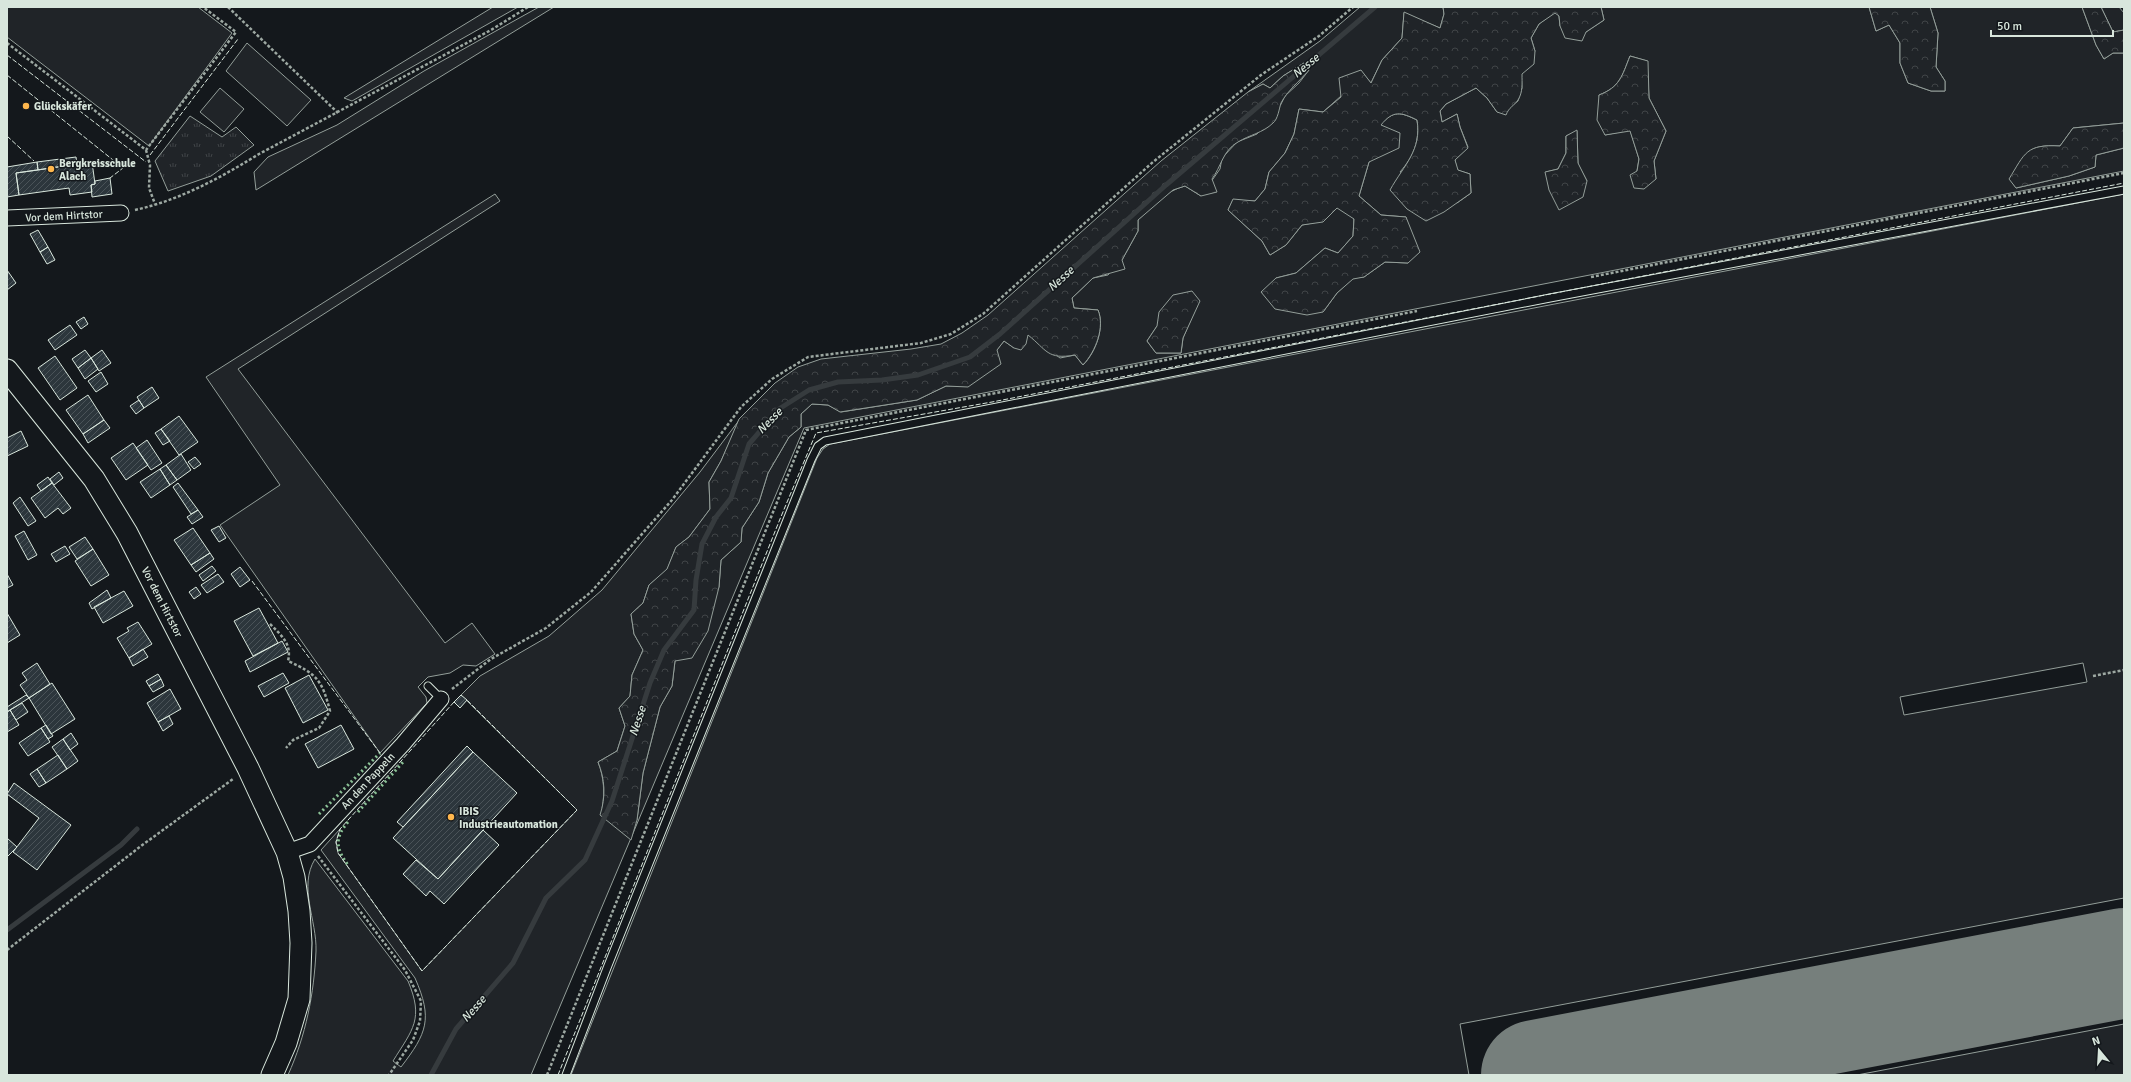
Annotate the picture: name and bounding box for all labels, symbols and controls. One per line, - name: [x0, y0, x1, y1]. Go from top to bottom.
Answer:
- scale bar: [1991, 12, 2113, 38]
- text: 50 m: [1997, 19, 2022, 34]
- water label: Nesse: [1289, 50, 1323, 82]
- place label: Glückskäfer: [34, 100, 92, 113]
- marker: Glückskäfer: [21, 101, 31, 111]
- place label: Bergkreisschule Alach: [59, 157, 136, 183]
- marker: Bergkreisschule Alach: [46, 164, 56, 174]
- street label: Vor dem Hirtstor: [25, 207, 103, 225]
- water label: Nesse: [1045, 263, 1078, 295]
- water label: Nesse: [754, 404, 787, 437]
- street label: Vor dem Hirtstor: [139, 565, 185, 639]
- water label: Nesse: [626, 703, 650, 738]
- street label: An den Pappeln: [338, 750, 398, 812]
- place label: IBIS Industrieautomation: [459, 805, 558, 831]
- marker: IBIS Industrieautomation: [446, 812, 456, 822]
- water label: Nesse: [458, 992, 490, 1025]
- north arrow: [2079, 1030, 2119, 1070]
- text: N: [2090, 1034, 2102, 1048]

